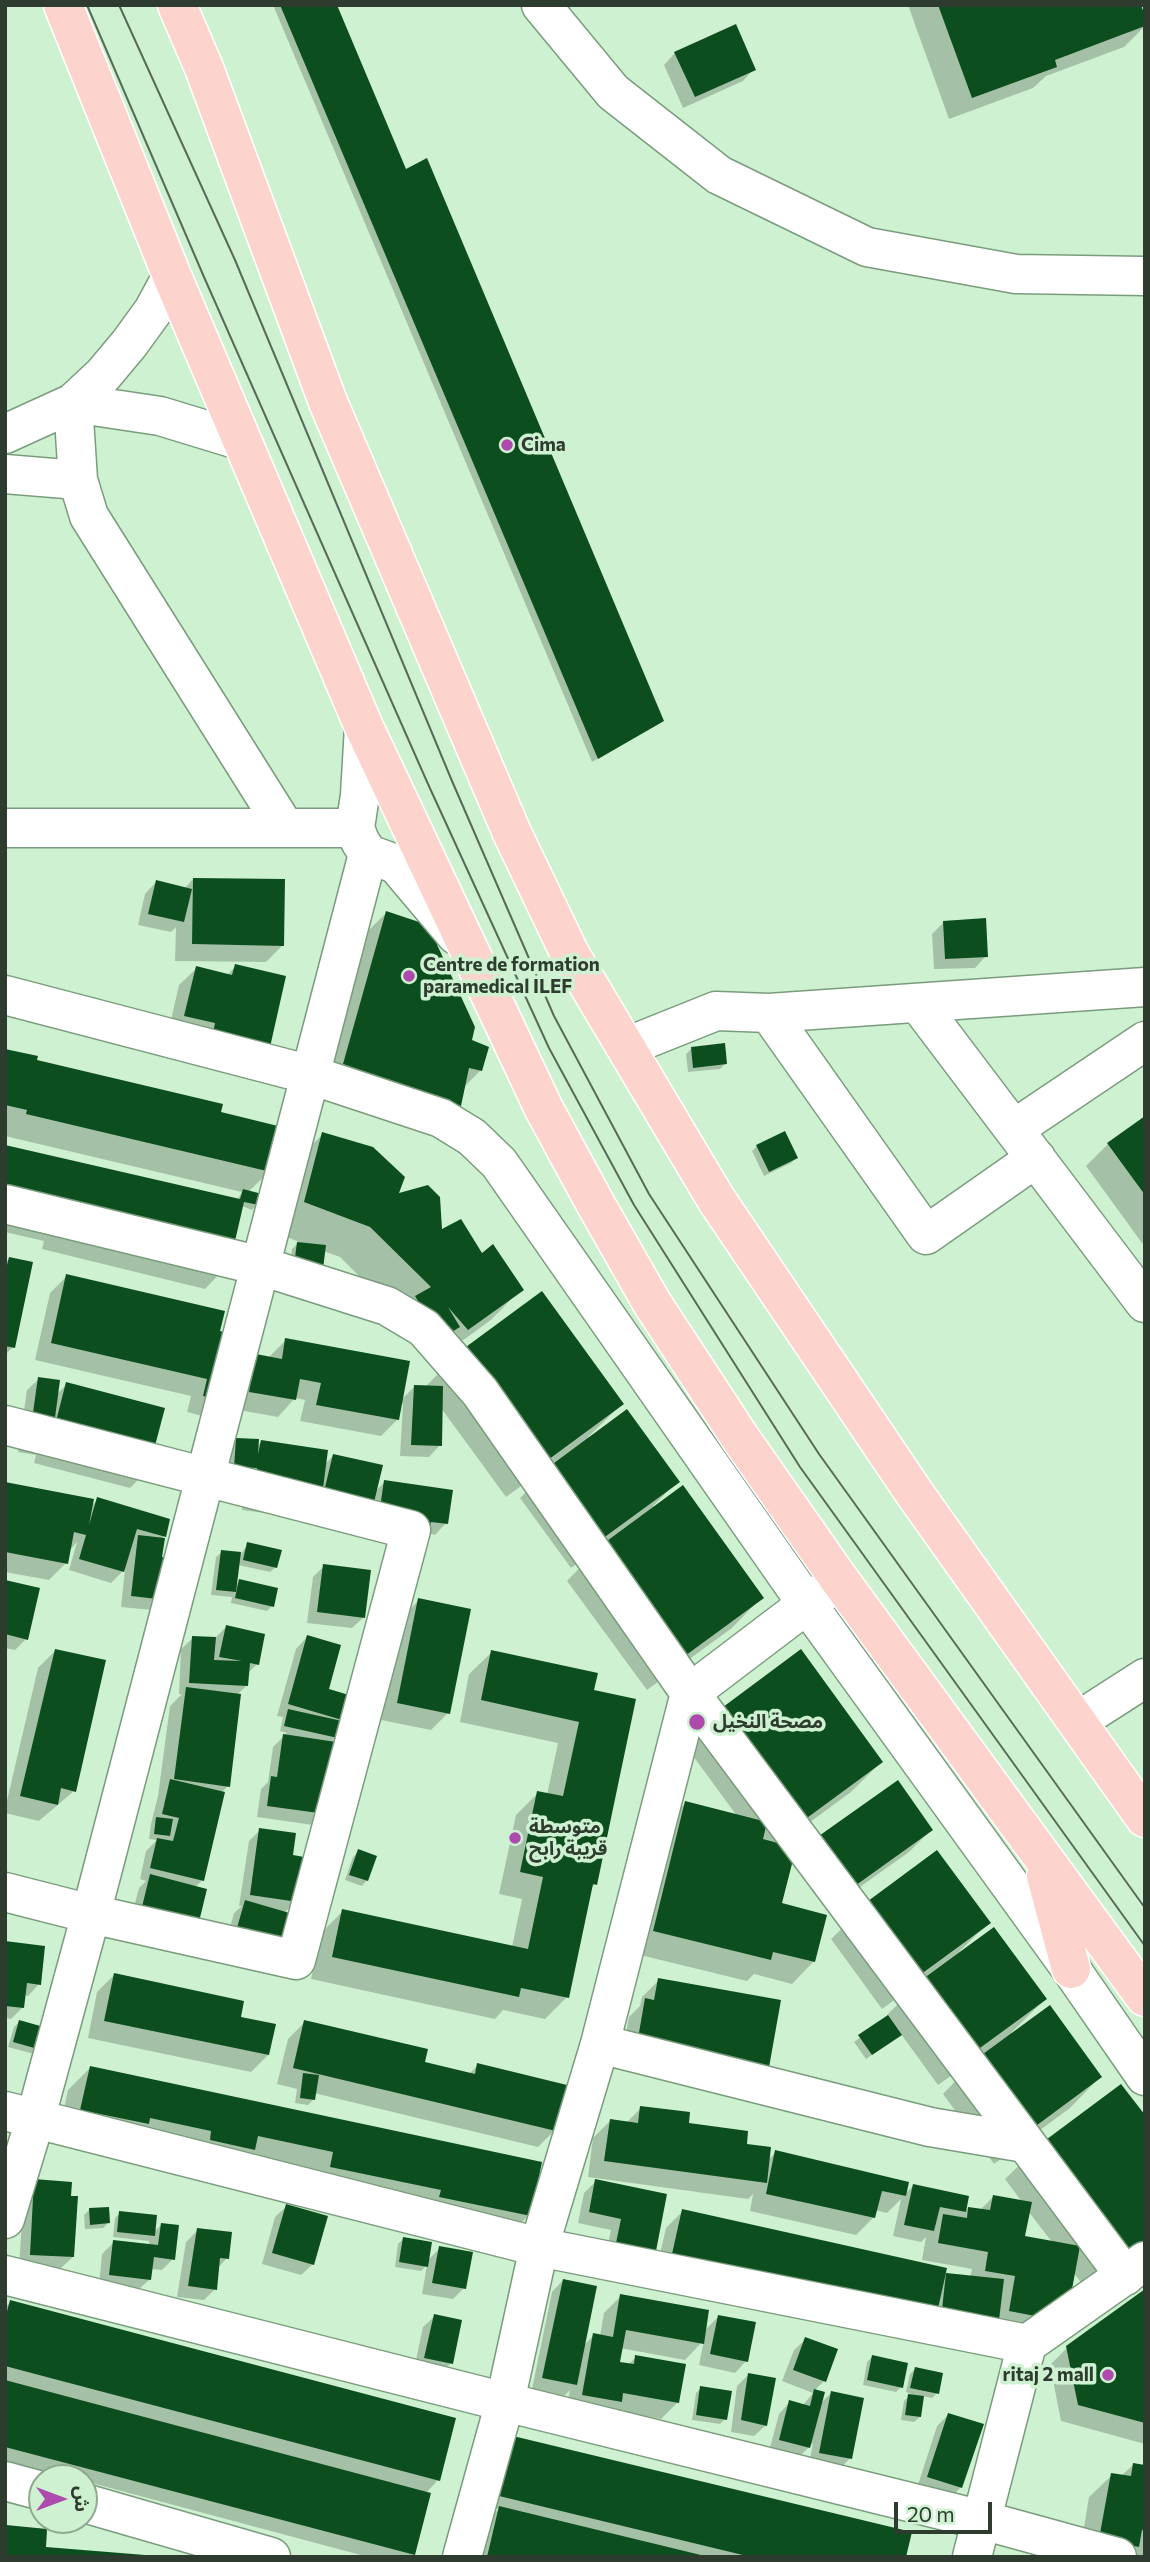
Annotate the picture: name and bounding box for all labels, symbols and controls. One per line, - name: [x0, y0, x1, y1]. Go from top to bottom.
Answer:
- place label: Cima: [521, 434, 566, 456]
- marker: Cima: [499, 437, 515, 453]
- place label: Centre de formation paramedical ILEF: [423, 954, 600, 998]
- marker: Centre de formation paramedical ILEF: [401, 968, 417, 984]
- place label: مصحة النخيل: [713, 1711, 823, 1733]
- marker: مصحة النخيل: [687, 1712, 707, 1732]
- place label: متوسطة قريبة رابح: [529, 1816, 607, 1860]
- marker: متوسطة قريبة رابح: [507, 1830, 523, 1846]
- place label: ritaj 2 mall: [1003, 2364, 1094, 2386]
- marker: ritaj 2 mall: [1100, 2367, 1116, 2383]
- north arrow: [28, 2464, 98, 2534]
- text: ش: [71, 2486, 94, 2512]
- scale bar: [898, 2488, 996, 2532]
- text: 20 m: [907, 2501, 955, 2526]

